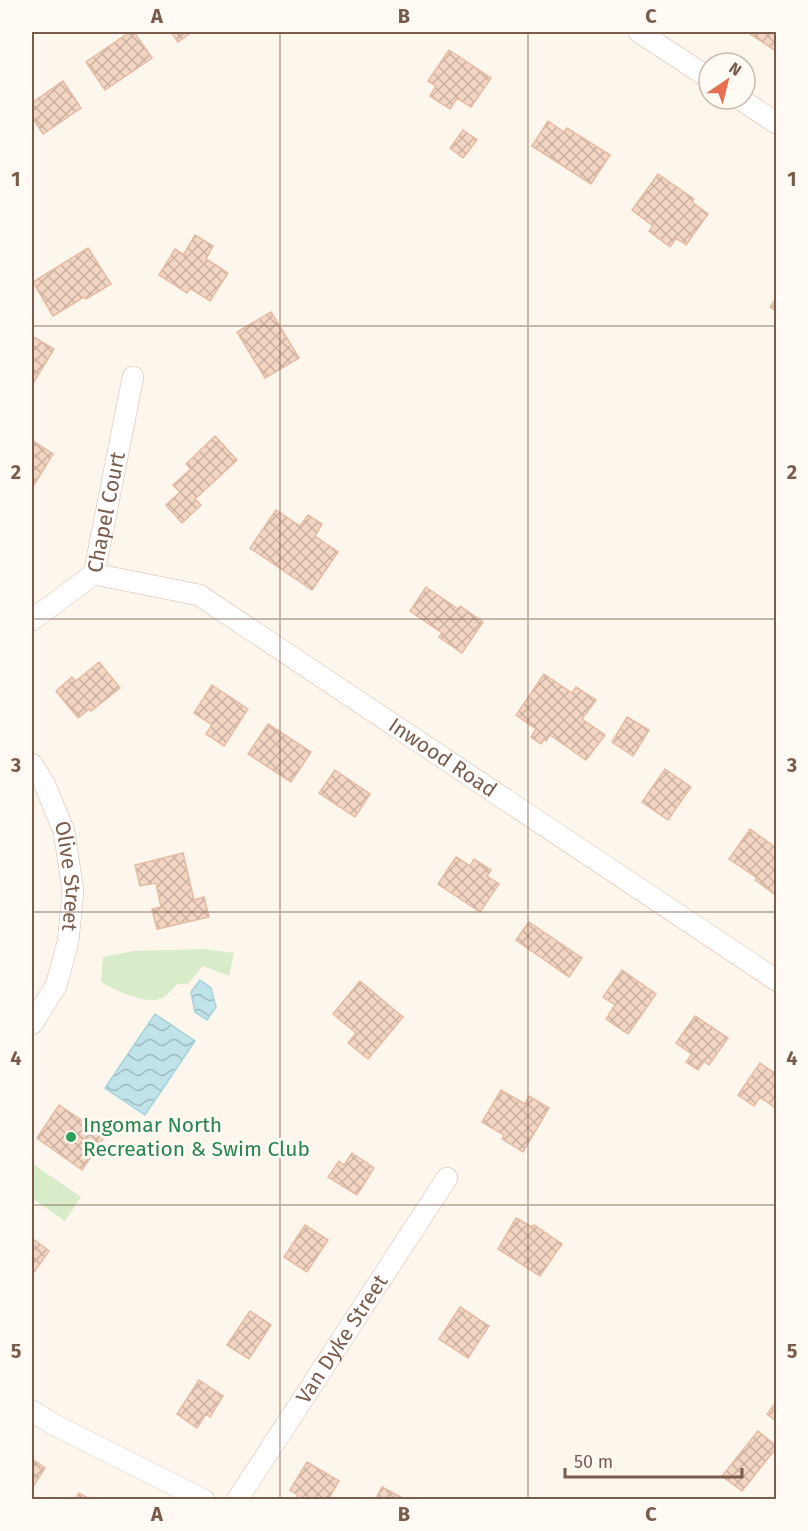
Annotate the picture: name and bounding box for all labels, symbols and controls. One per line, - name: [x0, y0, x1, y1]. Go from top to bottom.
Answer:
- text: A: [150, 4, 164, 28]
- text: B: [398, 4, 410, 28]
- text: C: [645, 4, 657, 28]
- north arrow: [697, 51, 757, 111]
- text: N: [726, 58, 745, 80]
- text: 1: [11, 167, 21, 191]
- text: 1: [787, 167, 797, 191]
- street label: Chapel Court: [82, 449, 131, 575]
- text: 2: [11, 460, 21, 484]
- text: 2: [787, 460, 797, 484]
- street label: Inwood Road: [384, 712, 502, 803]
- text: 3: [10, 753, 21, 777]
- text: 3: [786, 753, 797, 777]
- street label: Olive Street: [48, 817, 86, 933]
- text: 4: [10, 1046, 22, 1070]
- text: 4: [786, 1046, 798, 1070]
- place label: Ingomar North Recreation & Swim Club: [83, 1112, 310, 1162]
- marker: Ingomar North Recreation & Swim Club: [64, 1130, 78, 1144]
- street label: Van Dyke Street: [290, 1269, 394, 1409]
- text: 5: [11, 1339, 22, 1363]
- text: 5: [787, 1339, 798, 1363]
- scale bar: [565, 1441, 742, 1479]
- text: 50 m: [574, 1451, 613, 1473]
- text: A: [150, 1502, 164, 1526]
- text: B: [398, 1502, 410, 1526]
- text: C: [645, 1502, 657, 1526]

